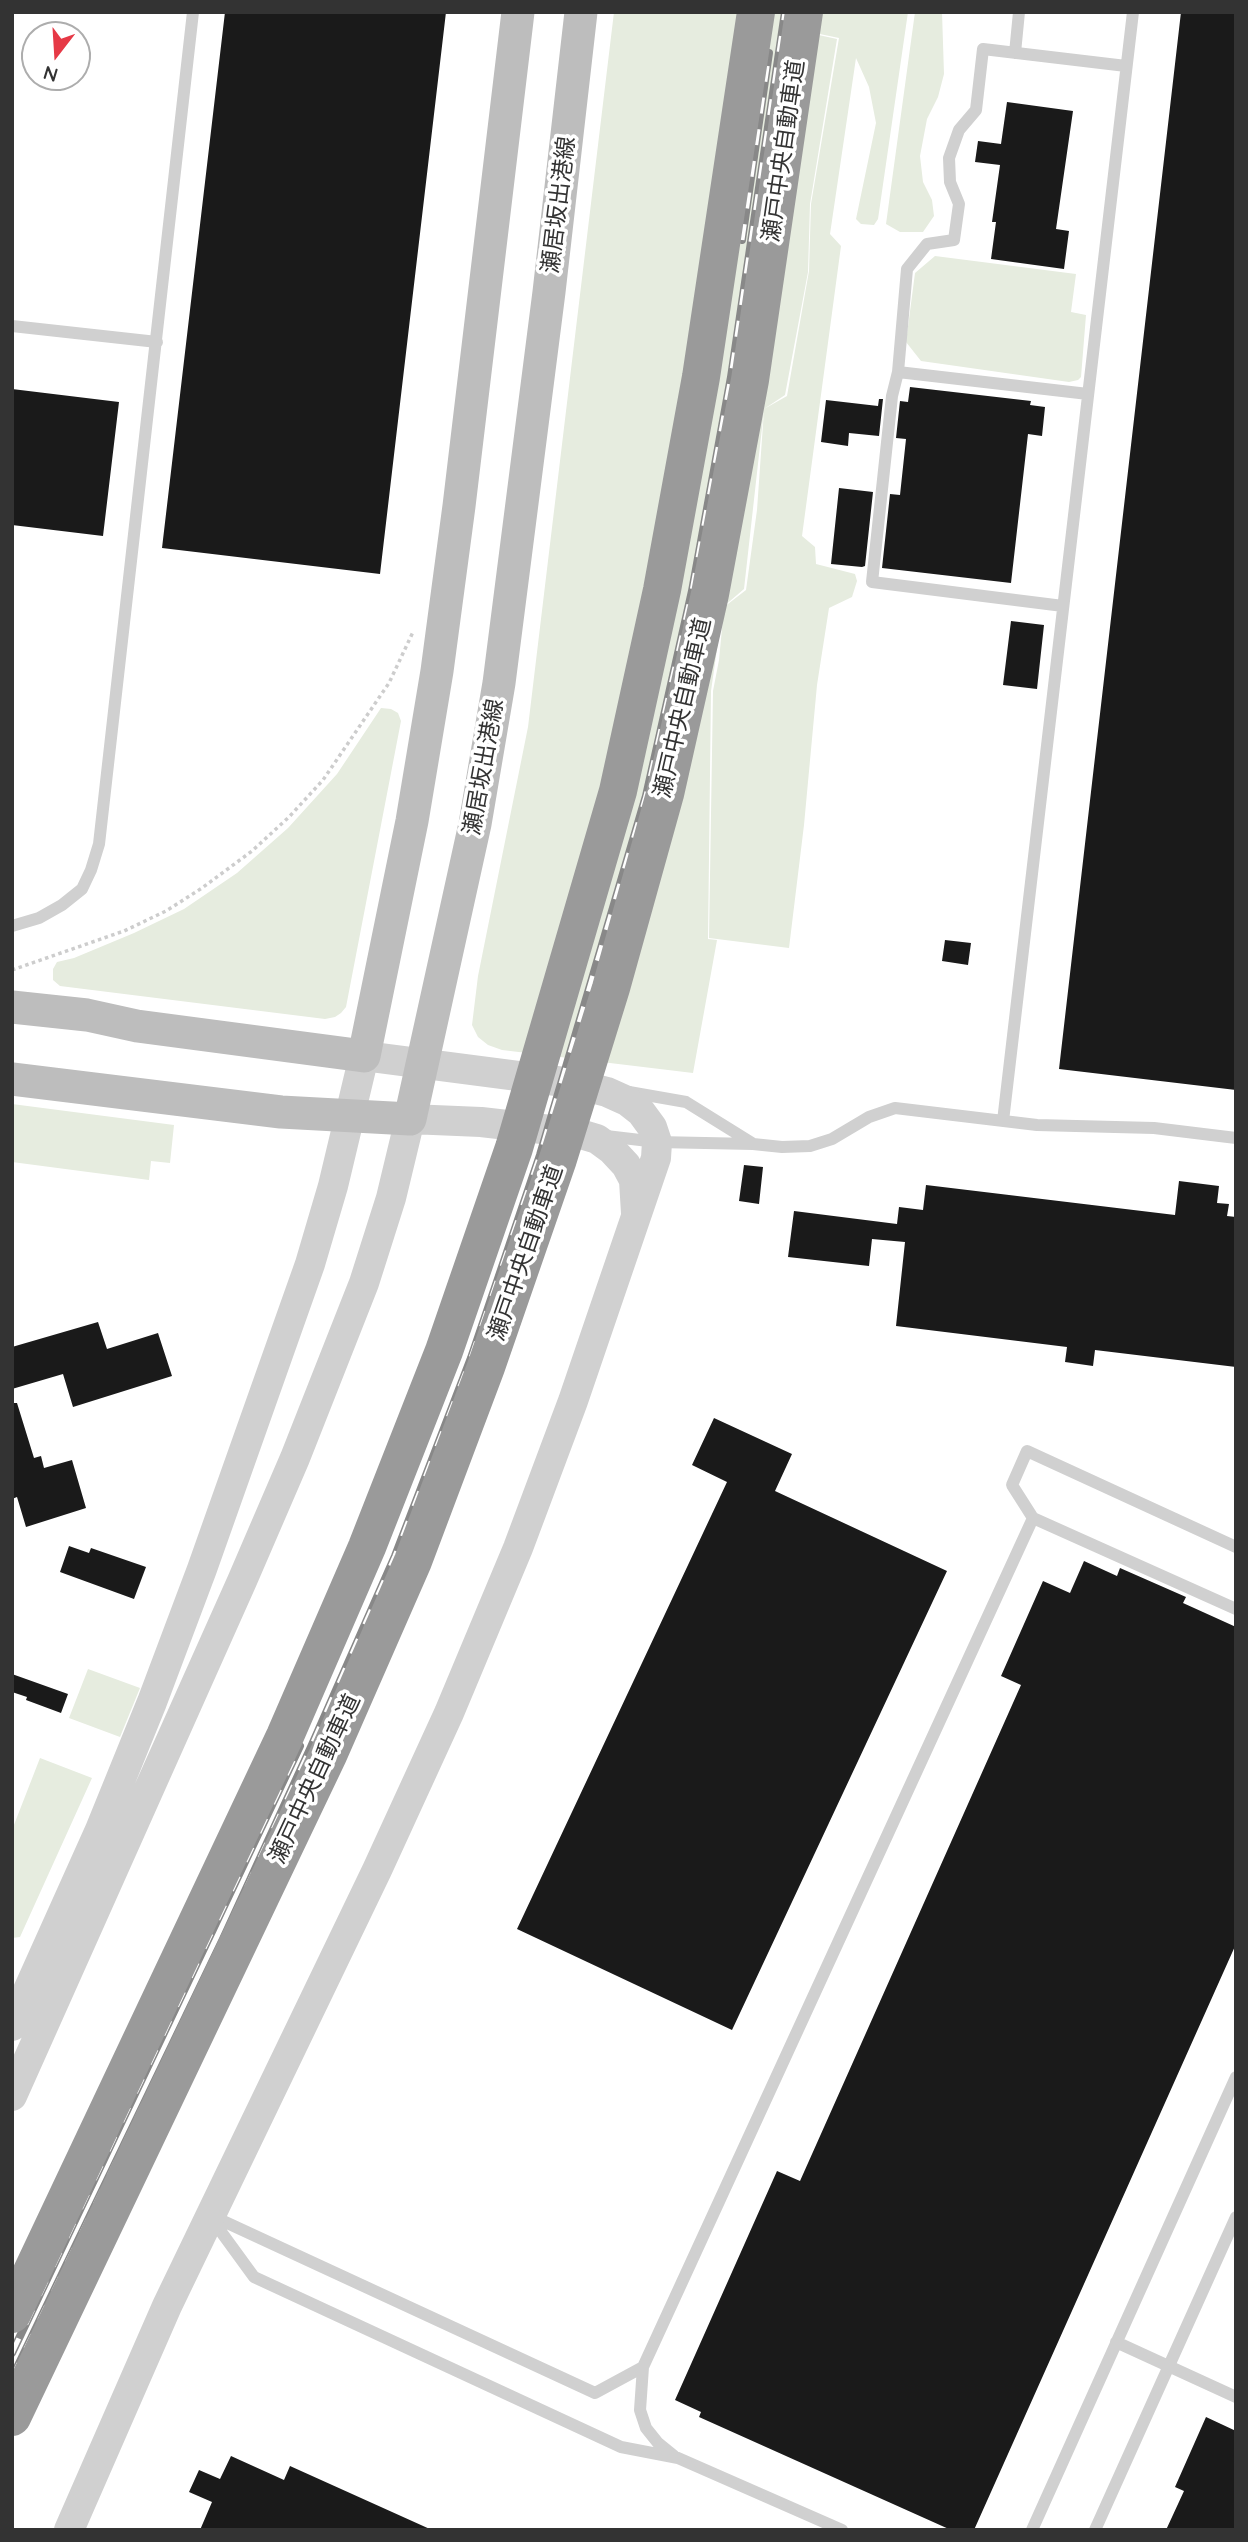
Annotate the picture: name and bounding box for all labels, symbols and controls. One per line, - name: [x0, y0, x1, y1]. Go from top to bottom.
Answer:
- north arrow: [21, 21, 91, 91]
- street label: 瀬戸中央自動車道: [758, 58, 810, 244]
- text: N: [40, 61, 61, 88]
- street label: 瀬居坂出港線: [537, 135, 581, 275]
- street label: 瀬戸中央自動車道: [649, 615, 717, 801]
- street label: 瀬居坂出港線: [458, 697, 510, 837]
- street label: 瀬戸中央自動車道: [483, 1162, 569, 1344]
- street label: 瀬戸中央自動車道: [264, 1690, 366, 1868]

